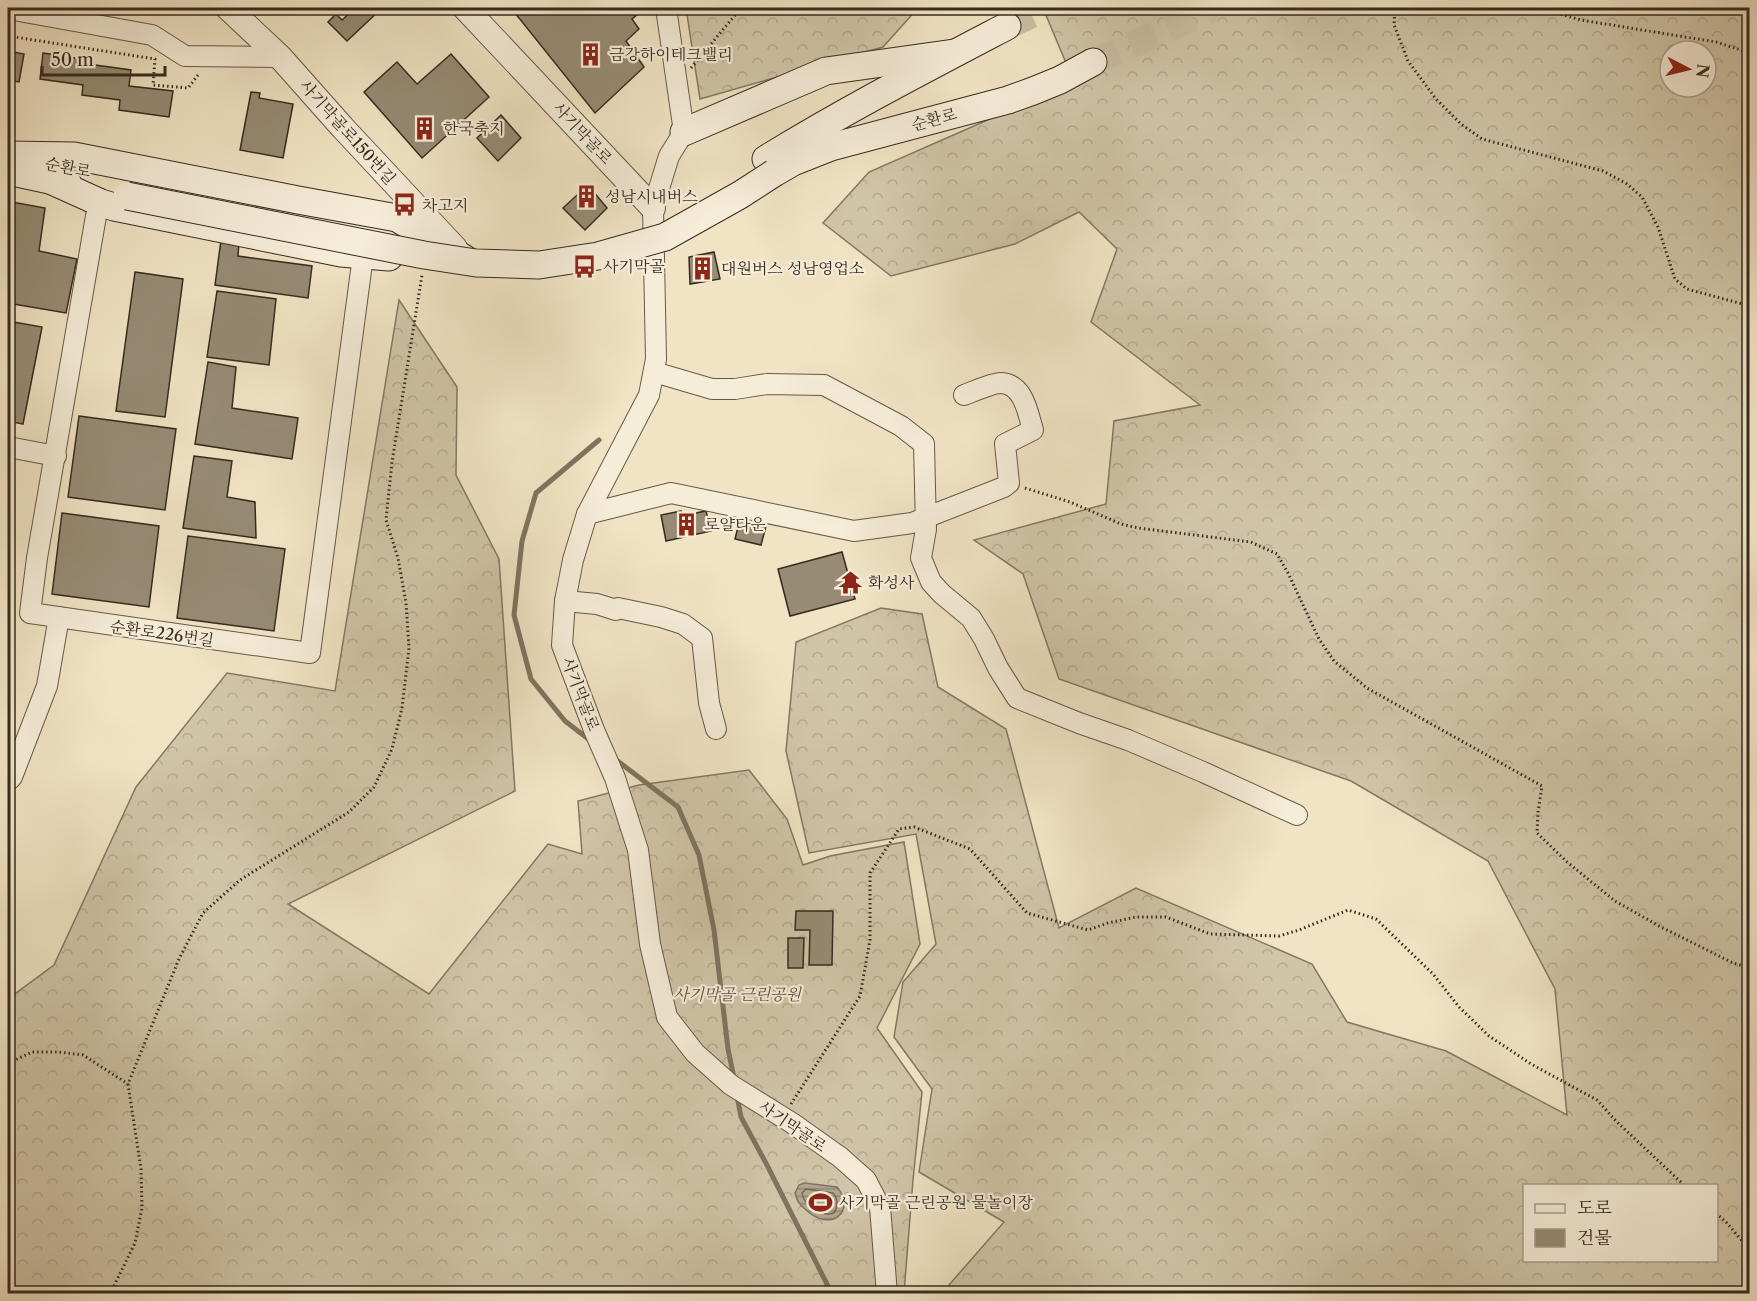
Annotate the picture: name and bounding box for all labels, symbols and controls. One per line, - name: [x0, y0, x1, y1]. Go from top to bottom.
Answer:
- scale bar: [42, 39, 165, 77]
- north arrow: [1658, 39, 1718, 99]
- building icon: 금강하이테크밸리: [578, 41, 604, 67]
- place label: 금강하이테크밸리: [609, 44, 733, 64]
- text: 50 m: [51, 49, 94, 71]
- text: N: [1692, 63, 1714, 79]
- street label: 사기막골로150번길: [296, 76, 400, 188]
- street label: 사기막골로: [549, 98, 617, 168]
- street label: 순환로: [909, 103, 960, 135]
- building icon: 한국축지: [412, 115, 438, 141]
- place label: 한국축지: [443, 118, 505, 138]
- street label: 순환로: [43, 153, 93, 181]
- building icon: 성남시내버스: [574, 183, 600, 209]
- place label: 성남시내버스: [605, 186, 698, 206]
- bus stop icon: 차고지: [391, 192, 417, 218]
- place label: 차고지: [422, 195, 468, 215]
- bus stop icon: 사기막골: [572, 253, 598, 279]
- building icon: 대원버스 성남영업소: [690, 255, 716, 281]
- place label: 사기막골: [603, 256, 665, 276]
- place label: 대원버스 성남영업소: [721, 258, 864, 278]
- building icon: 로얄타운: [673, 511, 699, 537]
- place label: 로얄타운: [704, 514, 766, 534]
- temple icon: 화성사: [837, 569, 863, 595]
- place label: 화성사: [868, 572, 915, 592]
- street label: 순환로226번길: [109, 616, 215, 650]
- street label: 사기막골로: [558, 654, 604, 734]
- park label: 사기막골 근린공원: [673, 984, 803, 1004]
- street label: 사기막골로: [755, 1096, 831, 1156]
- legend: [1523, 1184, 1718, 1262]
- sports icon: 사기막골 근린공원 물놀이장: [808, 1189, 834, 1215]
- place label: 사기막골 근린공원 물놀이장: [839, 1192, 1034, 1212]
- text: 도로: [1577, 1197, 1612, 1219]
- text: 건물: [1577, 1227, 1612, 1249]

